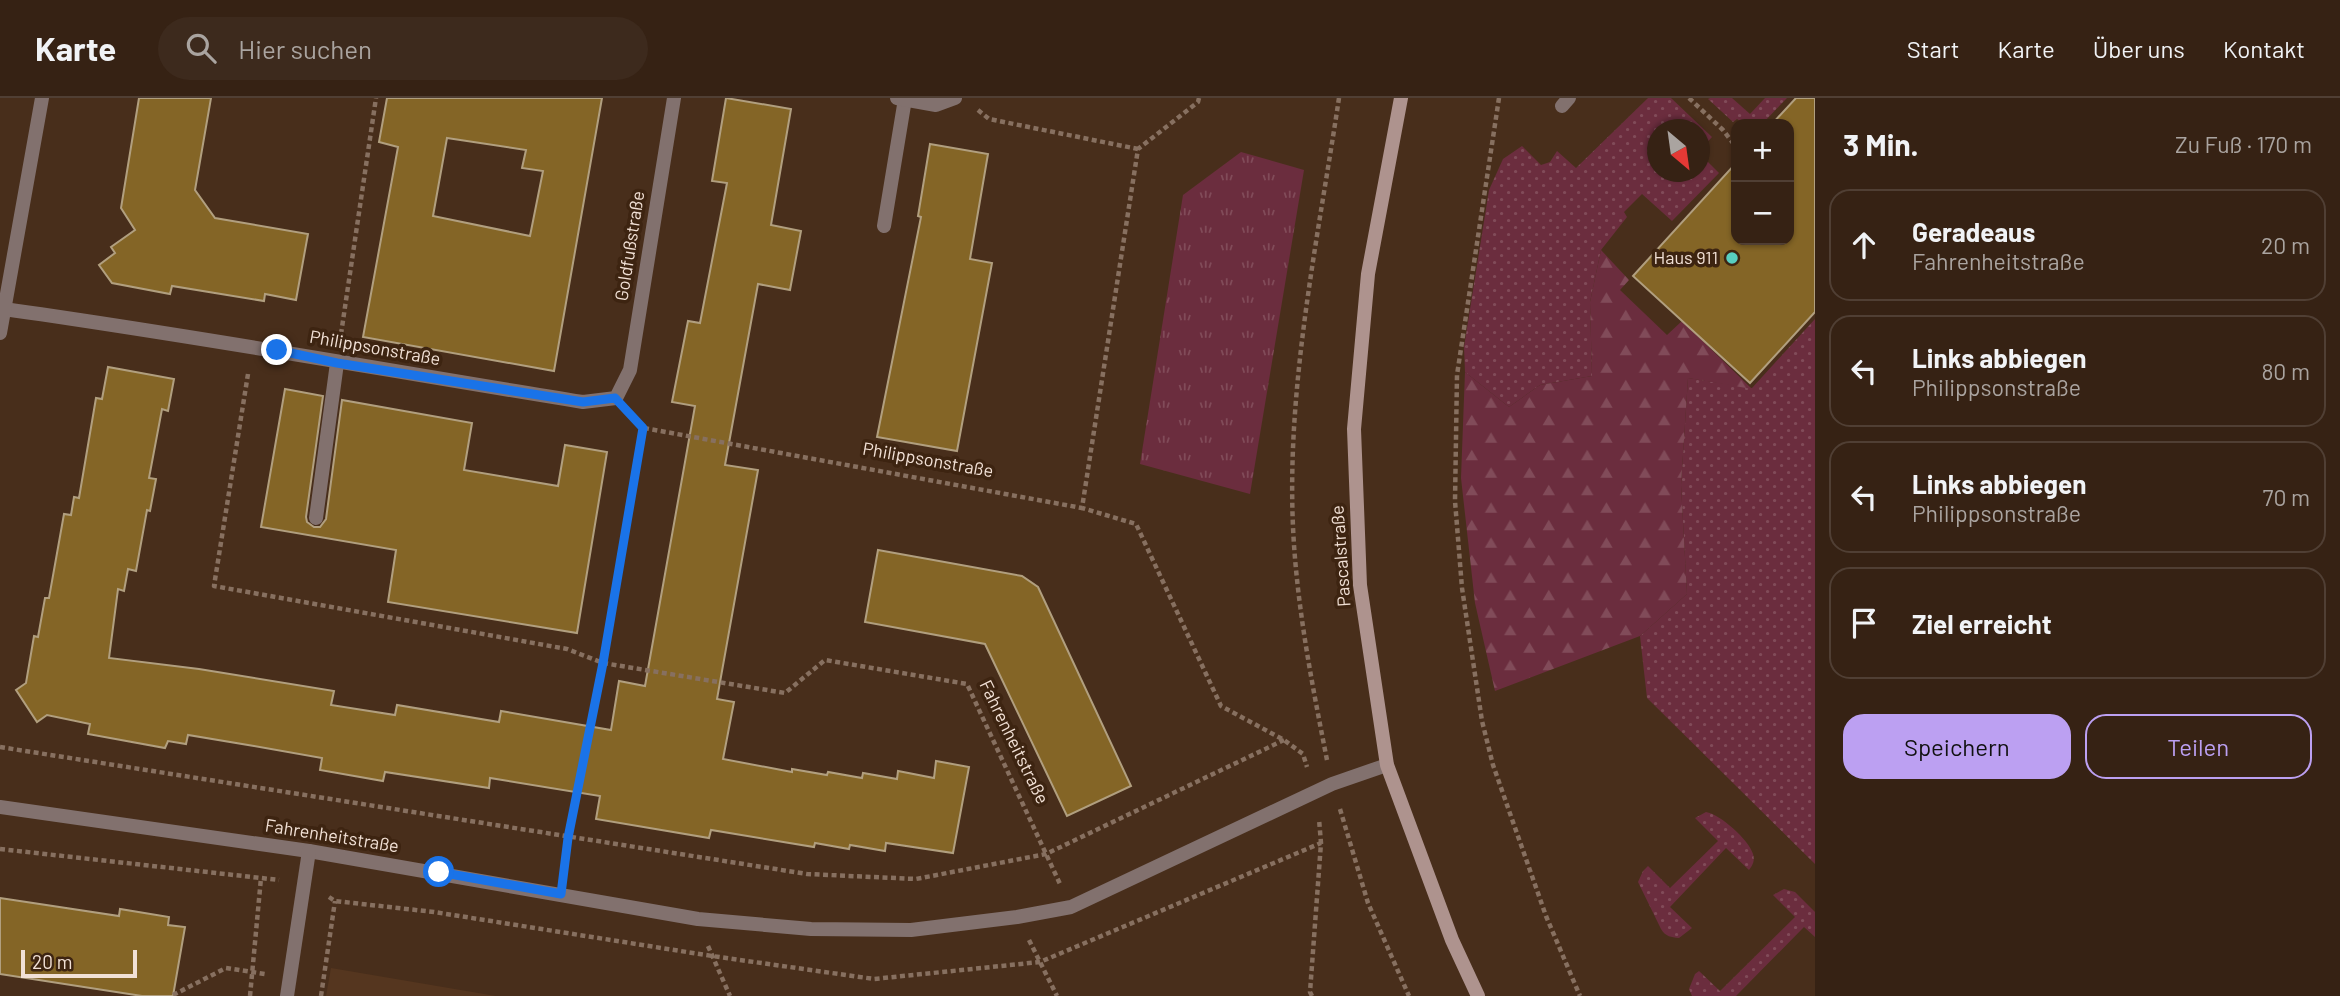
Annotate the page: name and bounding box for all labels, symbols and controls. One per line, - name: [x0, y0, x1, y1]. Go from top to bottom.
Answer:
- search box: [158, 17, 648, 80]
- text: Karte: [35, 28, 116, 68]
- icon: search: [182, 29, 220, 67]
- text: Hier suchen: [238, 33, 372, 64]
- text: Start: [1907, 34, 1960, 63]
- text: Karte: [1998, 34, 2055, 63]
- text: Über uns: [2093, 34, 2185, 63]
- text: Kontakt: [2223, 34, 2305, 63]
- north arrow: [1647, 119, 1710, 182]
- map controls: [1731, 119, 1794, 245]
- button: +: [1731, 119, 1794, 182]
- text: 3 Min.: [1843, 126, 1919, 162]
- text: Zu Fuß · 170 m: [2175, 130, 2312, 158]
- button: −: [1731, 182, 1794, 245]
- street label: Goldfußstraße: [609, 189, 649, 302]
- text: Geradeaus: [1912, 216, 2035, 247]
- icon: ahead: [1845, 226, 1883, 264]
- text: 20 m: [2261, 231, 2310, 259]
- place label: Haus 911: [1653, 246, 1718, 268]
- text: Fahrenheitstraße: [1912, 247, 2085, 275]
- marker: Haus 911: [1724, 250, 1740, 266]
- street label: Philippsonstraße: [308, 325, 442, 369]
- route end: [261, 334, 292, 365]
- text: Links abbiegen: [1912, 342, 2086, 373]
- icon: left: [1845, 352, 1883, 390]
- text: 80 m: [2261, 357, 2310, 385]
- text: Philippsonstraße: [1912, 373, 2081, 401]
- street label: Philippsonstraße: [861, 437, 995, 481]
- text: Links abbiegen: [1912, 468, 2086, 499]
- icon: left: [1845, 478, 1883, 516]
- text: 70 m: [2263, 483, 2310, 511]
- text: Philippsonstraße: [1912, 499, 2081, 527]
- street label: Pascalstraße: [1325, 505, 1355, 608]
- icon: arrive: [1845, 604, 1883, 642]
- text: Ziel erreicht: [1912, 608, 2052, 639]
- street label: Fahrenheitstraße: [975, 676, 1054, 807]
- button: Speichern: [1843, 714, 2071, 779]
- button: Teilen: [2085, 714, 2312, 779]
- street label: Fahrenheitstraße: [264, 814, 401, 856]
- route start: [423, 856, 454, 887]
- scale bar: [21, 947, 136, 979]
- text: 20 m: [32, 950, 72, 973]

